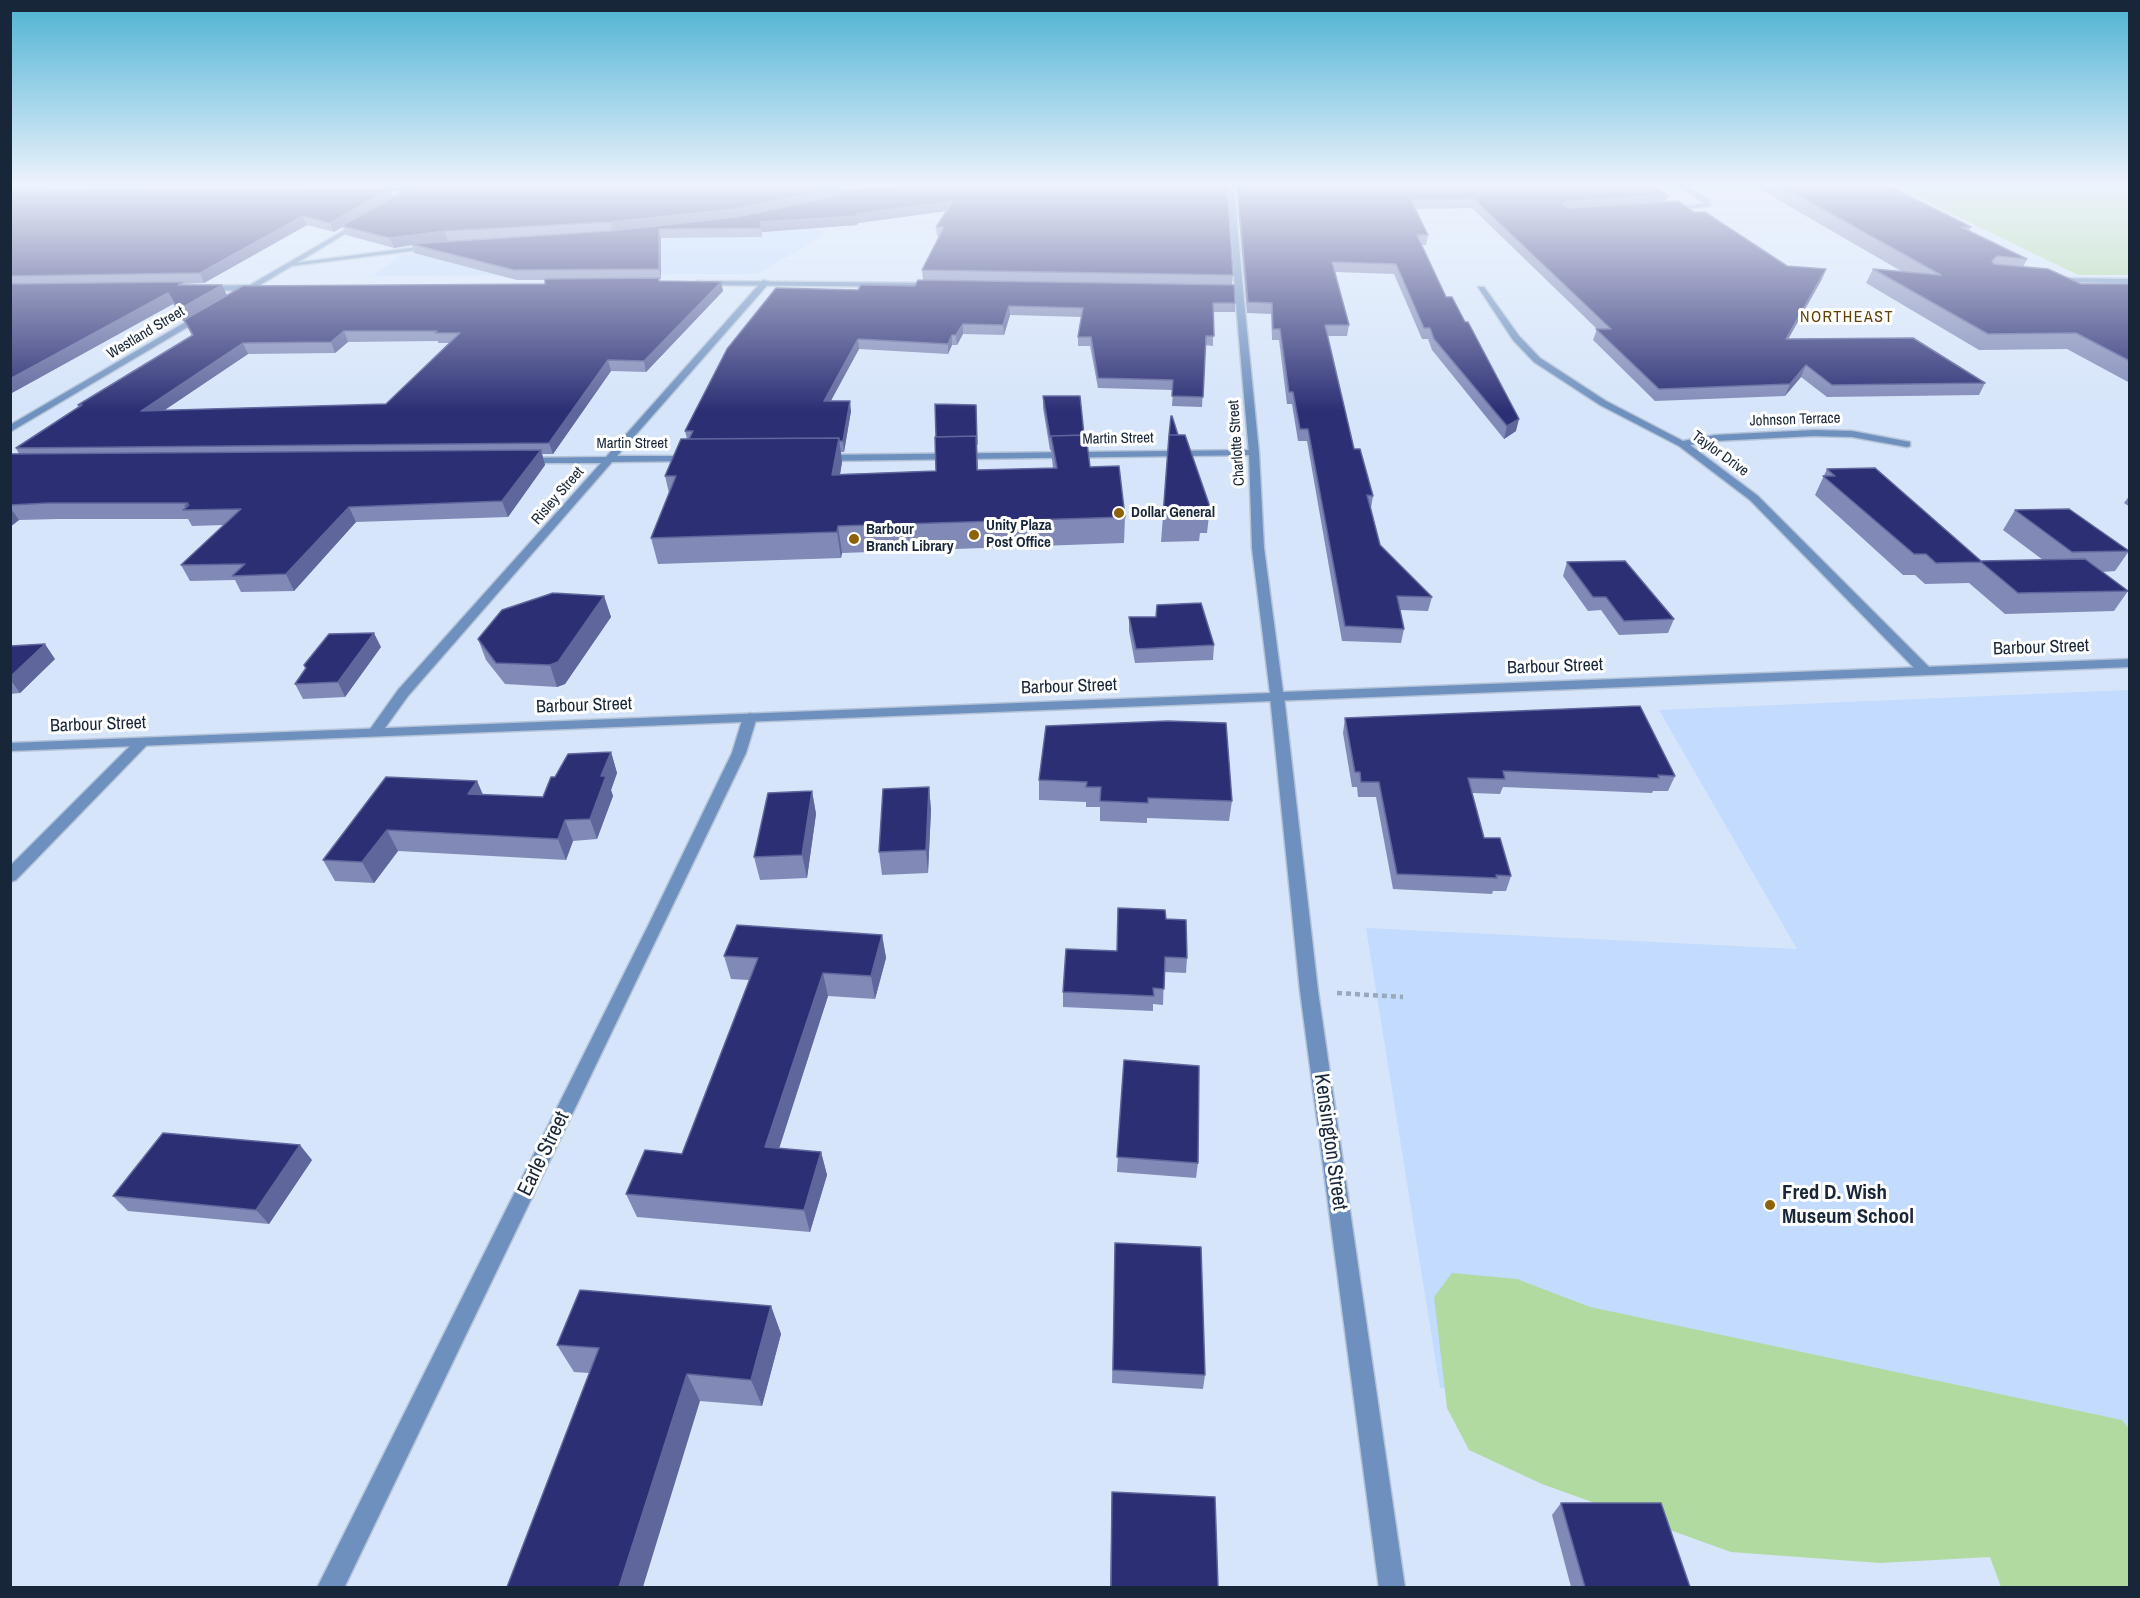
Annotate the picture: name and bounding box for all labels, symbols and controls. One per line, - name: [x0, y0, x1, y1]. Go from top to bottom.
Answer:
- street label: Westland Street: [104, 303, 188, 363]
- district label: NORTHEAST: [1800, 308, 1894, 328]
- street label: Charlotte Street: [1225, 399, 1249, 487]
- street label: Johnson Terrace: [1749, 409, 1841, 431]
- street label: Taylor Drive: [1688, 427, 1752, 481]
- street label: Martin Street: [1082, 429, 1154, 449]
- street label: Martin Street: [596, 435, 668, 453]
- street label: Risley Street: [528, 464, 588, 528]
- place label: Dollar General: [1131, 504, 1215, 522]
- marker: Dollar General: [1112, 506, 1126, 520]
- place label: Unity Plaza Post Office: [986, 517, 1052, 552]
- place label: Barbour Branch Library: [866, 521, 953, 556]
- marker: Unity Plaza Post Office: [967, 528, 981, 542]
- marker: Barbour Branch Library: [847, 532, 861, 546]
- street label: Barbour Street: [1993, 636, 2089, 660]
- street label: Barbour Street: [1507, 655, 1603, 679]
- street label: Barbour Street: [1021, 675, 1117, 699]
- street label: Barbour Street: [536, 694, 632, 718]
- street label: Barbour Street: [50, 713, 146, 737]
- street label: Kensington Street: [1308, 1072, 1352, 1212]
- street label: Earle Street: [513, 1108, 575, 1200]
- place label: Fred D. Wish Museum School: [1782, 1180, 1914, 1230]
- marker: Fred D. Wish Museum School: [1763, 1198, 1777, 1212]

